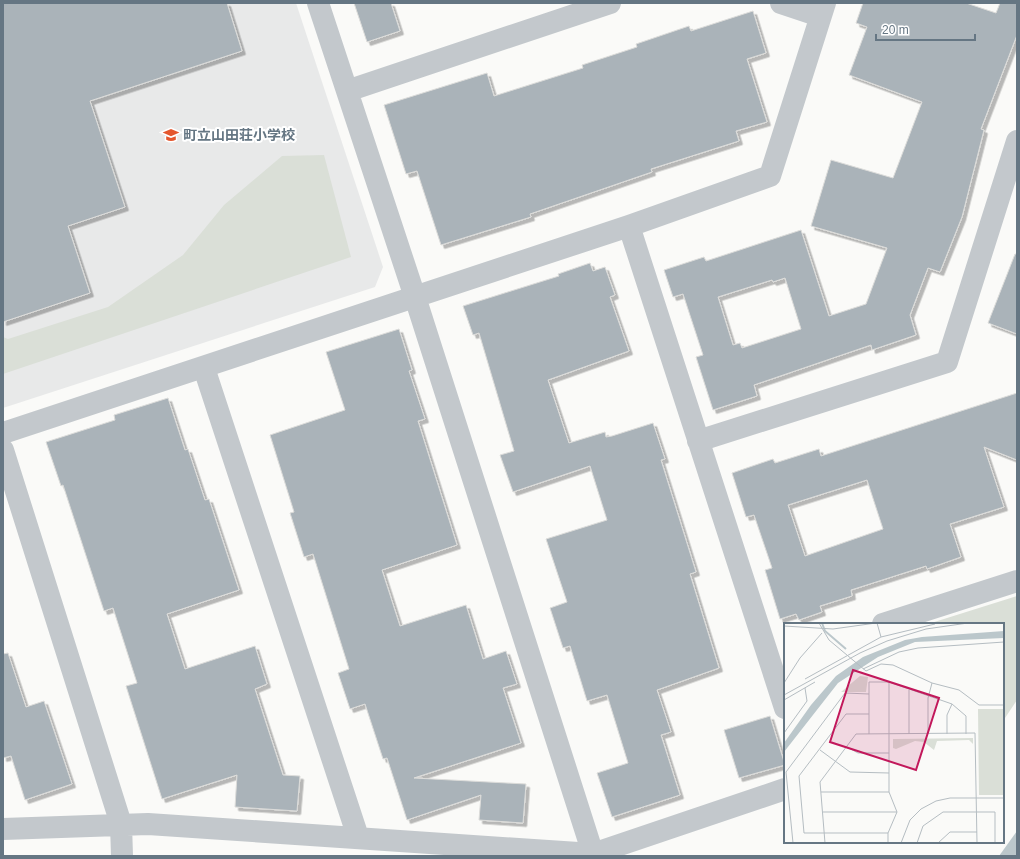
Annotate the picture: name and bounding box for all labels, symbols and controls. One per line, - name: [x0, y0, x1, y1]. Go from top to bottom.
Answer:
- scale bar: [876, 16, 975, 42]
- text: 20 m: [882, 23, 909, 37]
- school or university icon: 町立山田荘小学校: [162, 126, 180, 144]
- place label: 町立山田荘小学校: [183, 127, 295, 143]
- inset map: [784, 623, 1004, 843]

